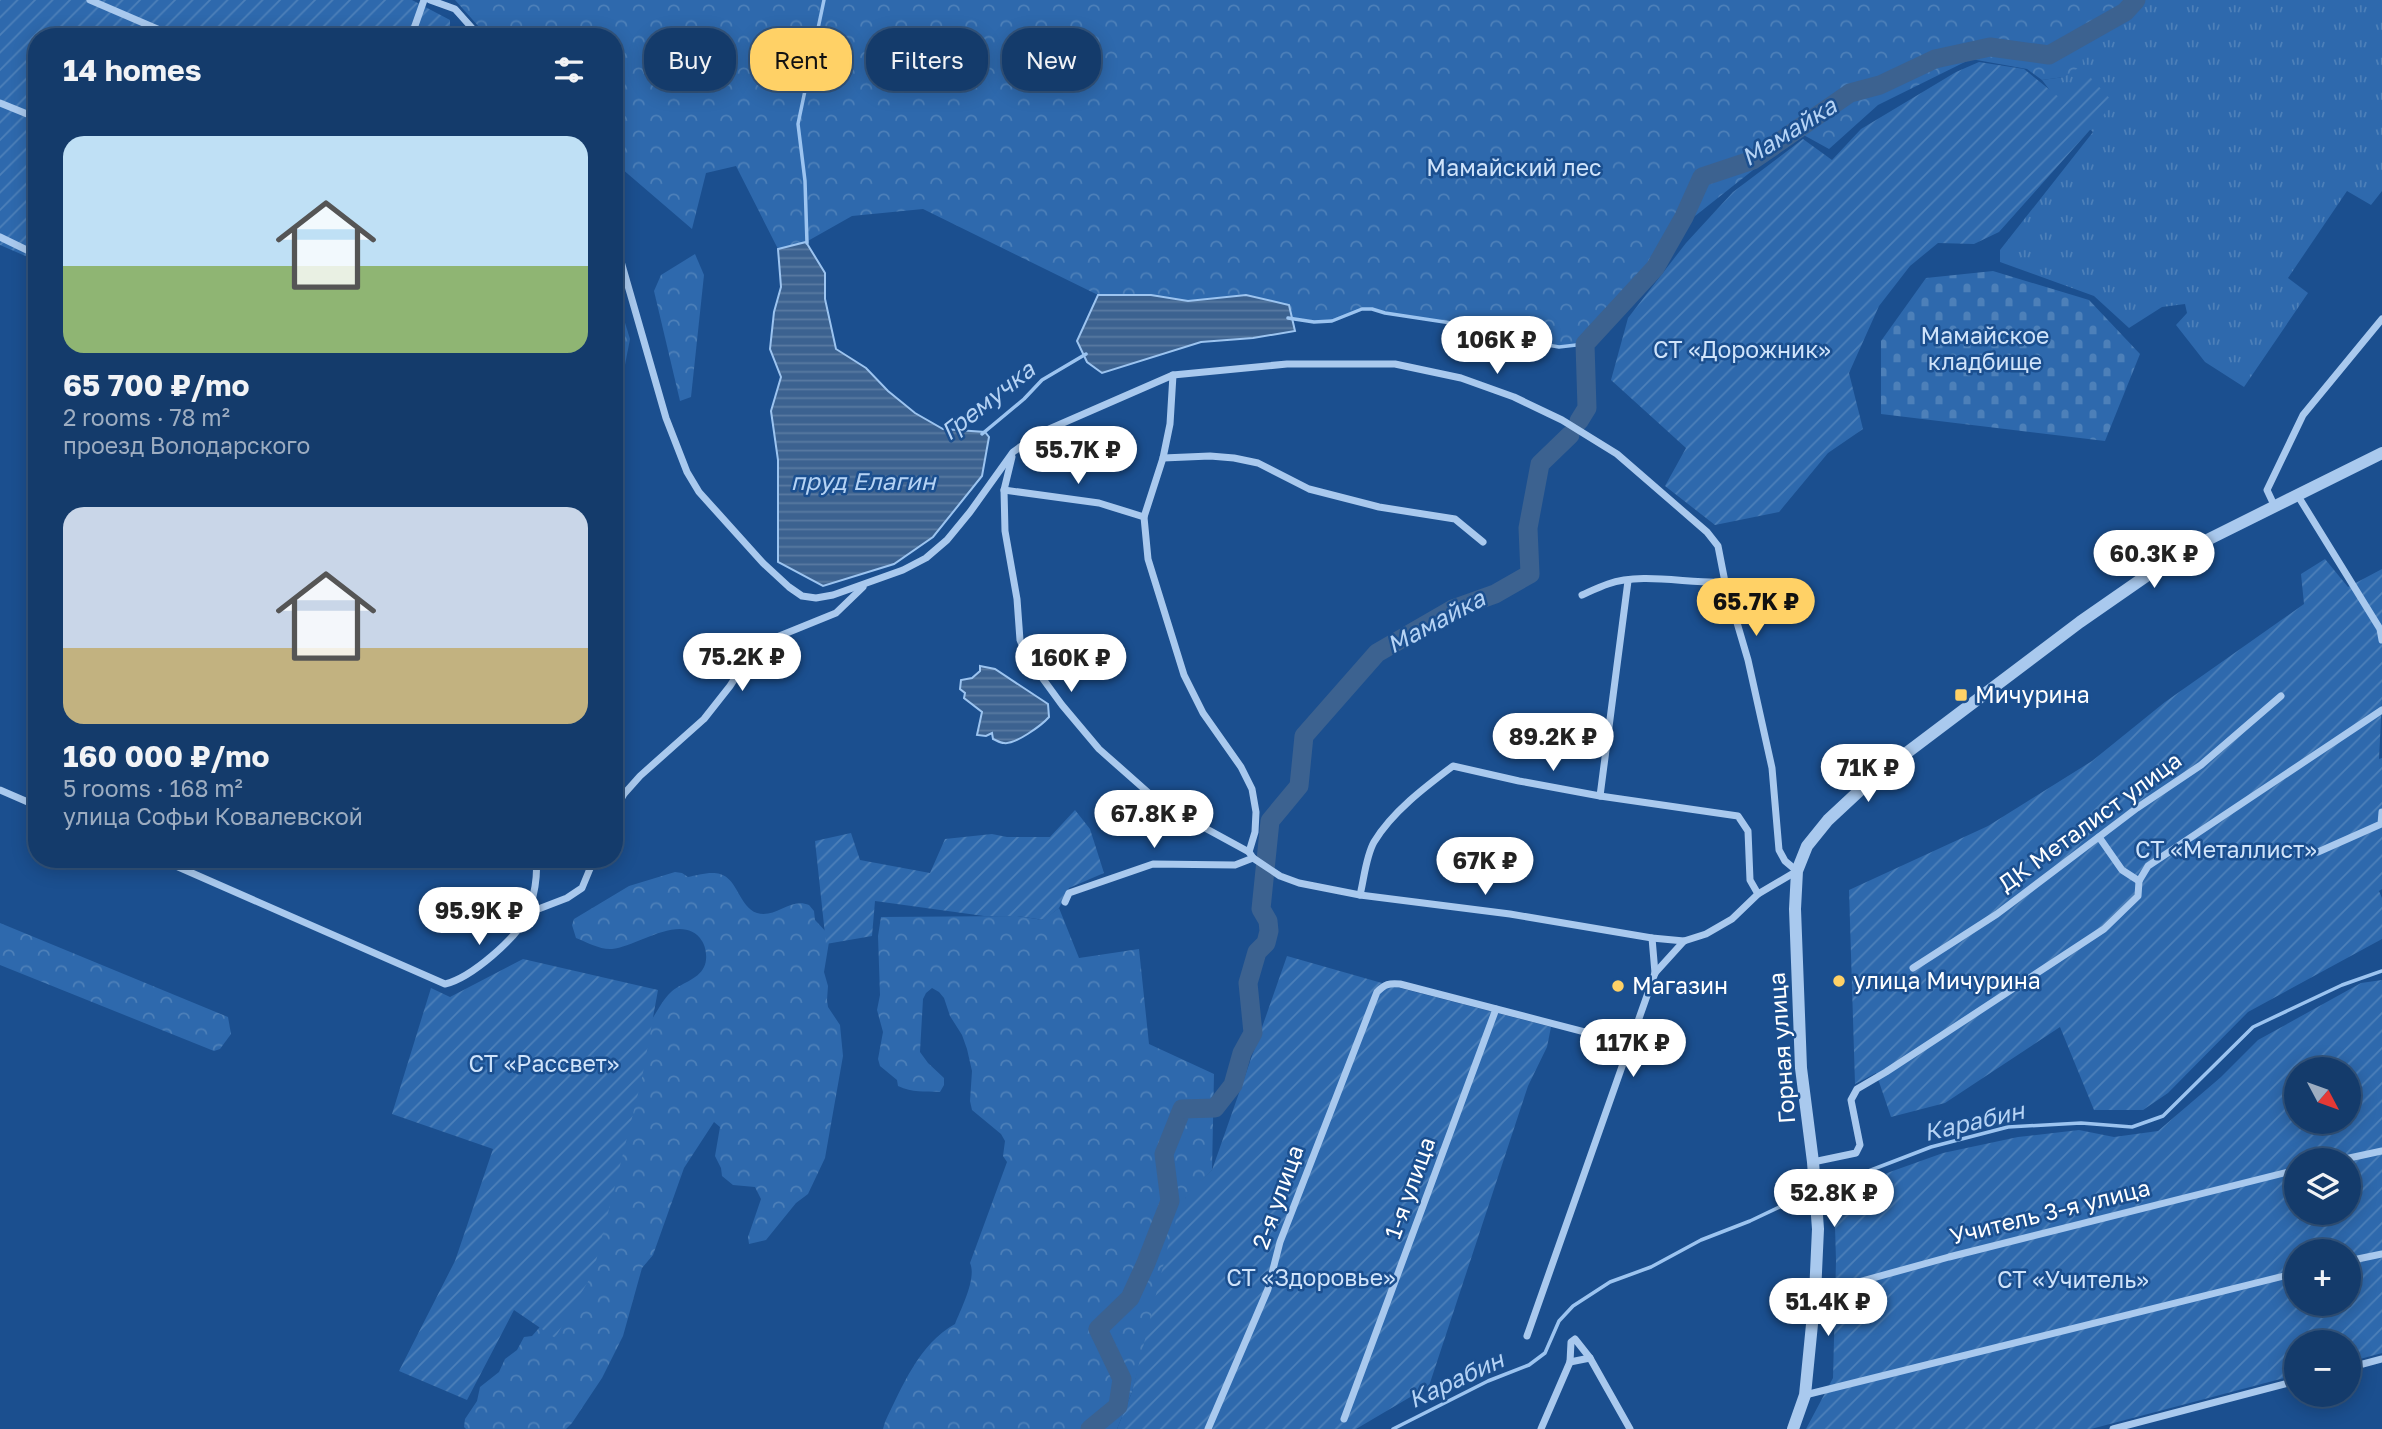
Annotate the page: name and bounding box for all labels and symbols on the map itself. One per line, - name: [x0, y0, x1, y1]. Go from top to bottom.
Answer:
- water label: Мамайка: [1735, 89, 1842, 171]
- park label: Мамайский лес: [1426, 153, 1602, 181]
- pin: 106K ₽: [1440, 316, 1554, 376]
- park label: Мамайское кладбище: [1921, 321, 2049, 375]
- park label: СТ «Дорожник»: [1653, 335, 1831, 363]
- water label: Гремучка: [934, 353, 1041, 446]
- pin: 55.7K ₽: [1013, 426, 1143, 486]
- water label: пруд Елагин: [791, 466, 937, 496]
- pin: 60.3K ₽: [2089, 530, 2219, 590]
- pin: 65.7K ₽: [1691, 578, 1821, 638]
- water label: Мамайка: [1381, 582, 1491, 659]
- pin: 75.2K ₽: [677, 634, 807, 693]
- pin: 160K ₽: [1014, 634, 1128, 694]
- place label: Мичурина: [1975, 680, 2090, 708]
- marker: Мичурина: [1953, 687, 1969, 703]
- pin: 89.2K ₽: [1488, 714, 1618, 773]
- pin: 71K ₽: [1819, 744, 1917, 804]
- street label: ДК Металист улица: [1992, 745, 2187, 897]
- pin: 67.8K ₽: [1089, 790, 1219, 850]
- park label: СТ «Металлист»: [2135, 835, 2317, 863]
- pin: 67K ₽: [1436, 838, 1534, 897]
- pin: 95.9K ₽: [414, 888, 544, 947]
- place label: улица Мичурина: [1853, 966, 2041, 994]
- place label: Магазин: [1632, 971, 1728, 999]
- street label: Горная улица: [1762, 971, 1800, 1125]
- marker: улица Мичурина: [1831, 973, 1847, 989]
- marker: Магазин: [1610, 978, 1626, 994]
- pin: 117K ₽: [1576, 1020, 1690, 1079]
- park label: СТ «Рассвет»: [469, 1049, 620, 1077]
- north arrow: [2284, 1057, 2361, 1134]
- water label: Карабин: [1921, 1095, 2028, 1146]
- street label: 1-я улица: [1378, 1133, 1440, 1242]
- street label: 2-я улица: [1245, 1141, 1309, 1252]
- pin: 52.8K ₽: [1769, 1170, 1899, 1229]
- street label: Учитель 3-я улица: [1947, 1173, 2153, 1249]
- park label: СТ «Здоровье»: [1226, 1263, 1396, 1291]
- park label: СТ «Учитель»: [1997, 1265, 2149, 1293]
- pin: 51.4K ₽: [1763, 1278, 1893, 1338]
- water label: Карабин: [1403, 1343, 1509, 1413]

